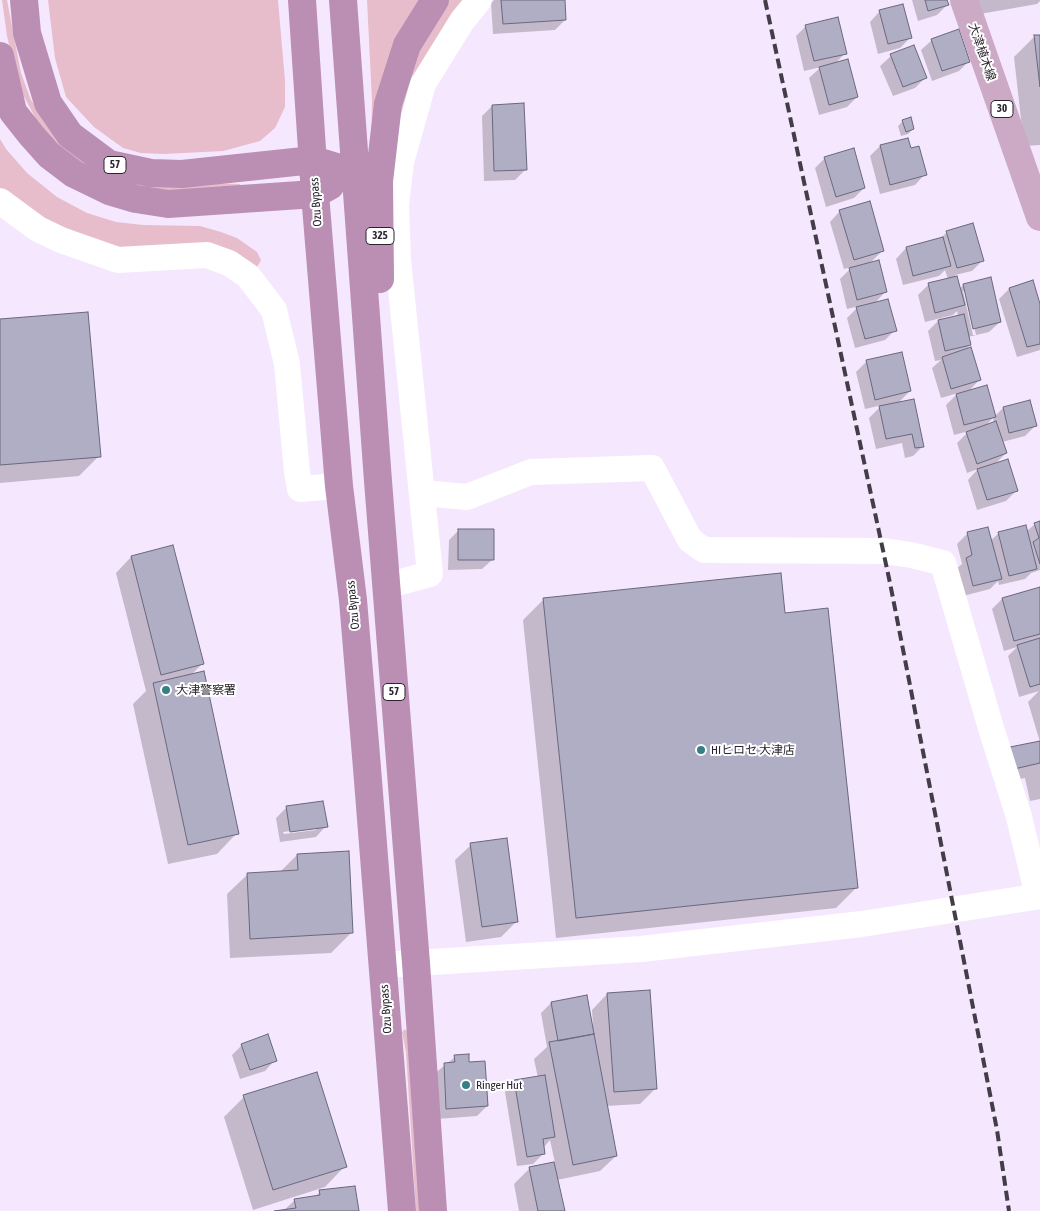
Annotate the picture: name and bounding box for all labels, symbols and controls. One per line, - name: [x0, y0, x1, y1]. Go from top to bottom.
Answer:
- street label: 大津植木線: [965, 21, 999, 83]
- road number: 30: [991, 100, 1013, 118]
- road number: 57: [104, 156, 126, 174]
- street label: Ozu Bypass: [307, 177, 325, 227]
- road number: 325: [366, 228, 394, 245]
- street label: Ozu Bypass: [343, 580, 363, 630]
- place label: 大津警察署: [176, 683, 236, 697]
- marker: 大津警察署: [160, 684, 172, 696]
- road number: 57: [383, 684, 405, 700]
- place label: HIヒロセ 大津店: [711, 743, 795, 757]
- marker: HIヒロセ 大津店: [695, 744, 707, 756]
- street label: Ozu Bypass: [377, 984, 395, 1034]
- place label: Ringer Hut: [476, 1078, 522, 1092]
- marker: Ringer Hut: [460, 1079, 472, 1091]

